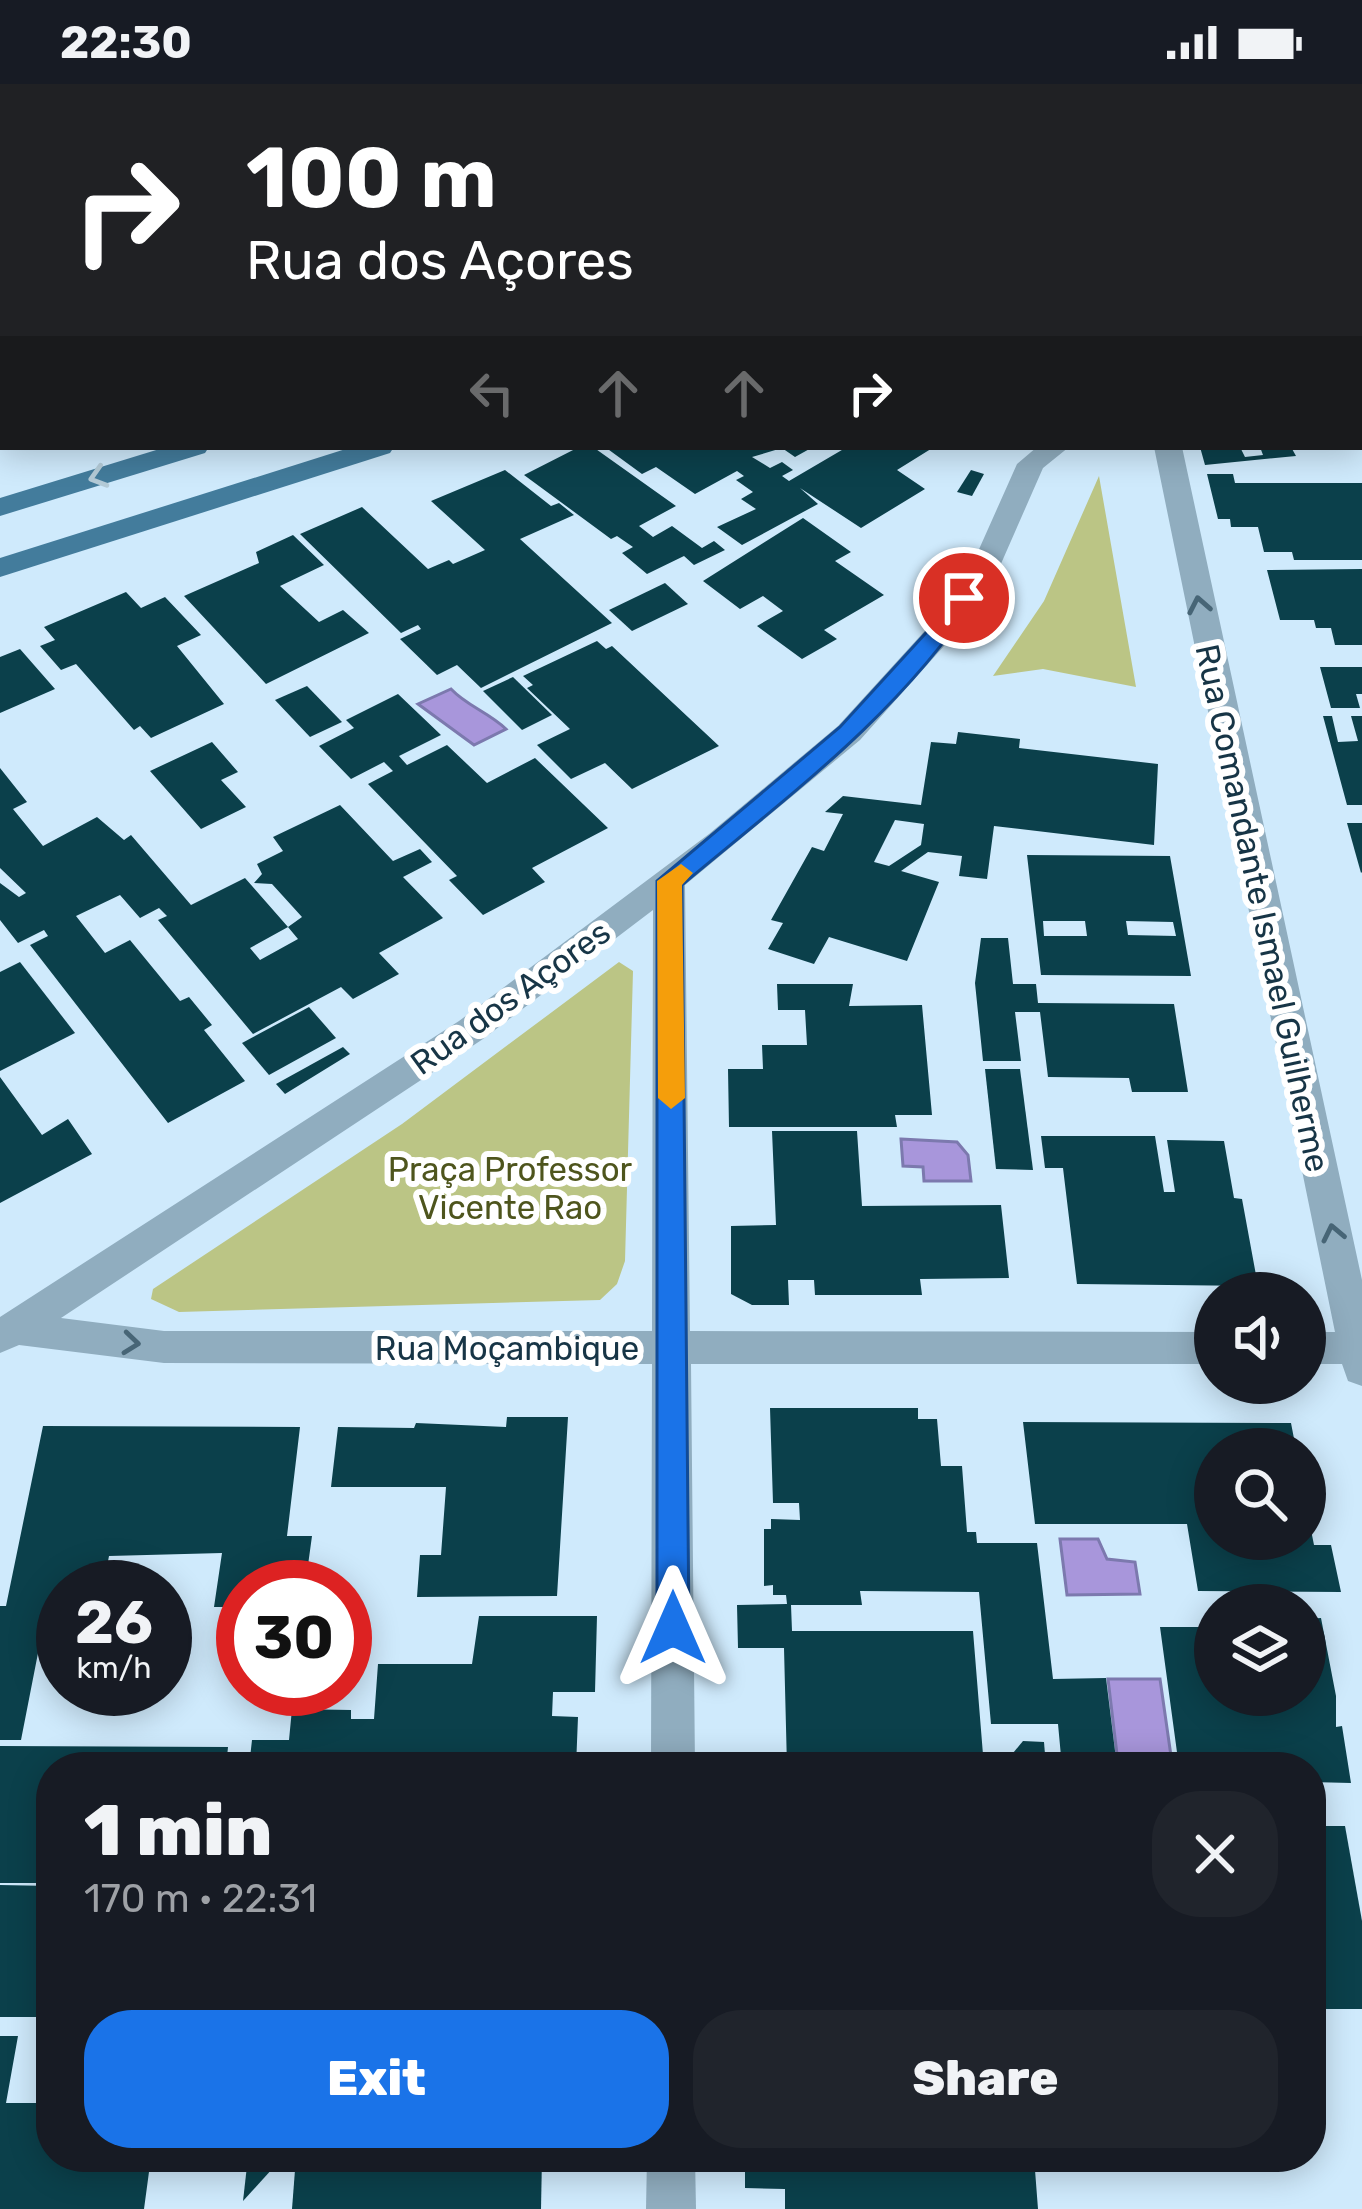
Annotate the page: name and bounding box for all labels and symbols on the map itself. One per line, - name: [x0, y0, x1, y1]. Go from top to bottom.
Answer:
- one-way arrow: [88, 463, 109, 488]
- pin: [913, 547, 1015, 649]
- one-way arrow: [1187, 596, 1213, 616]
- street label: Rua Comandante Ismael Guilherme: [1187, 641, 1338, 1176]
- street label: Rua dos Açores: [403, 912, 618, 1083]
- park label: Praça Professor Vicente Rao: [388, 1150, 633, 1227]
- one-way arrow: [1321, 1224, 1346, 1244]
- street label: Rua Moçambique: [375, 1329, 639, 1368]
- one-way arrow: [121, 1330, 141, 1356]
- speed limit sign: 30: [216, 1560, 372, 1716]
- position arrow: [610, 1565, 736, 1691]

